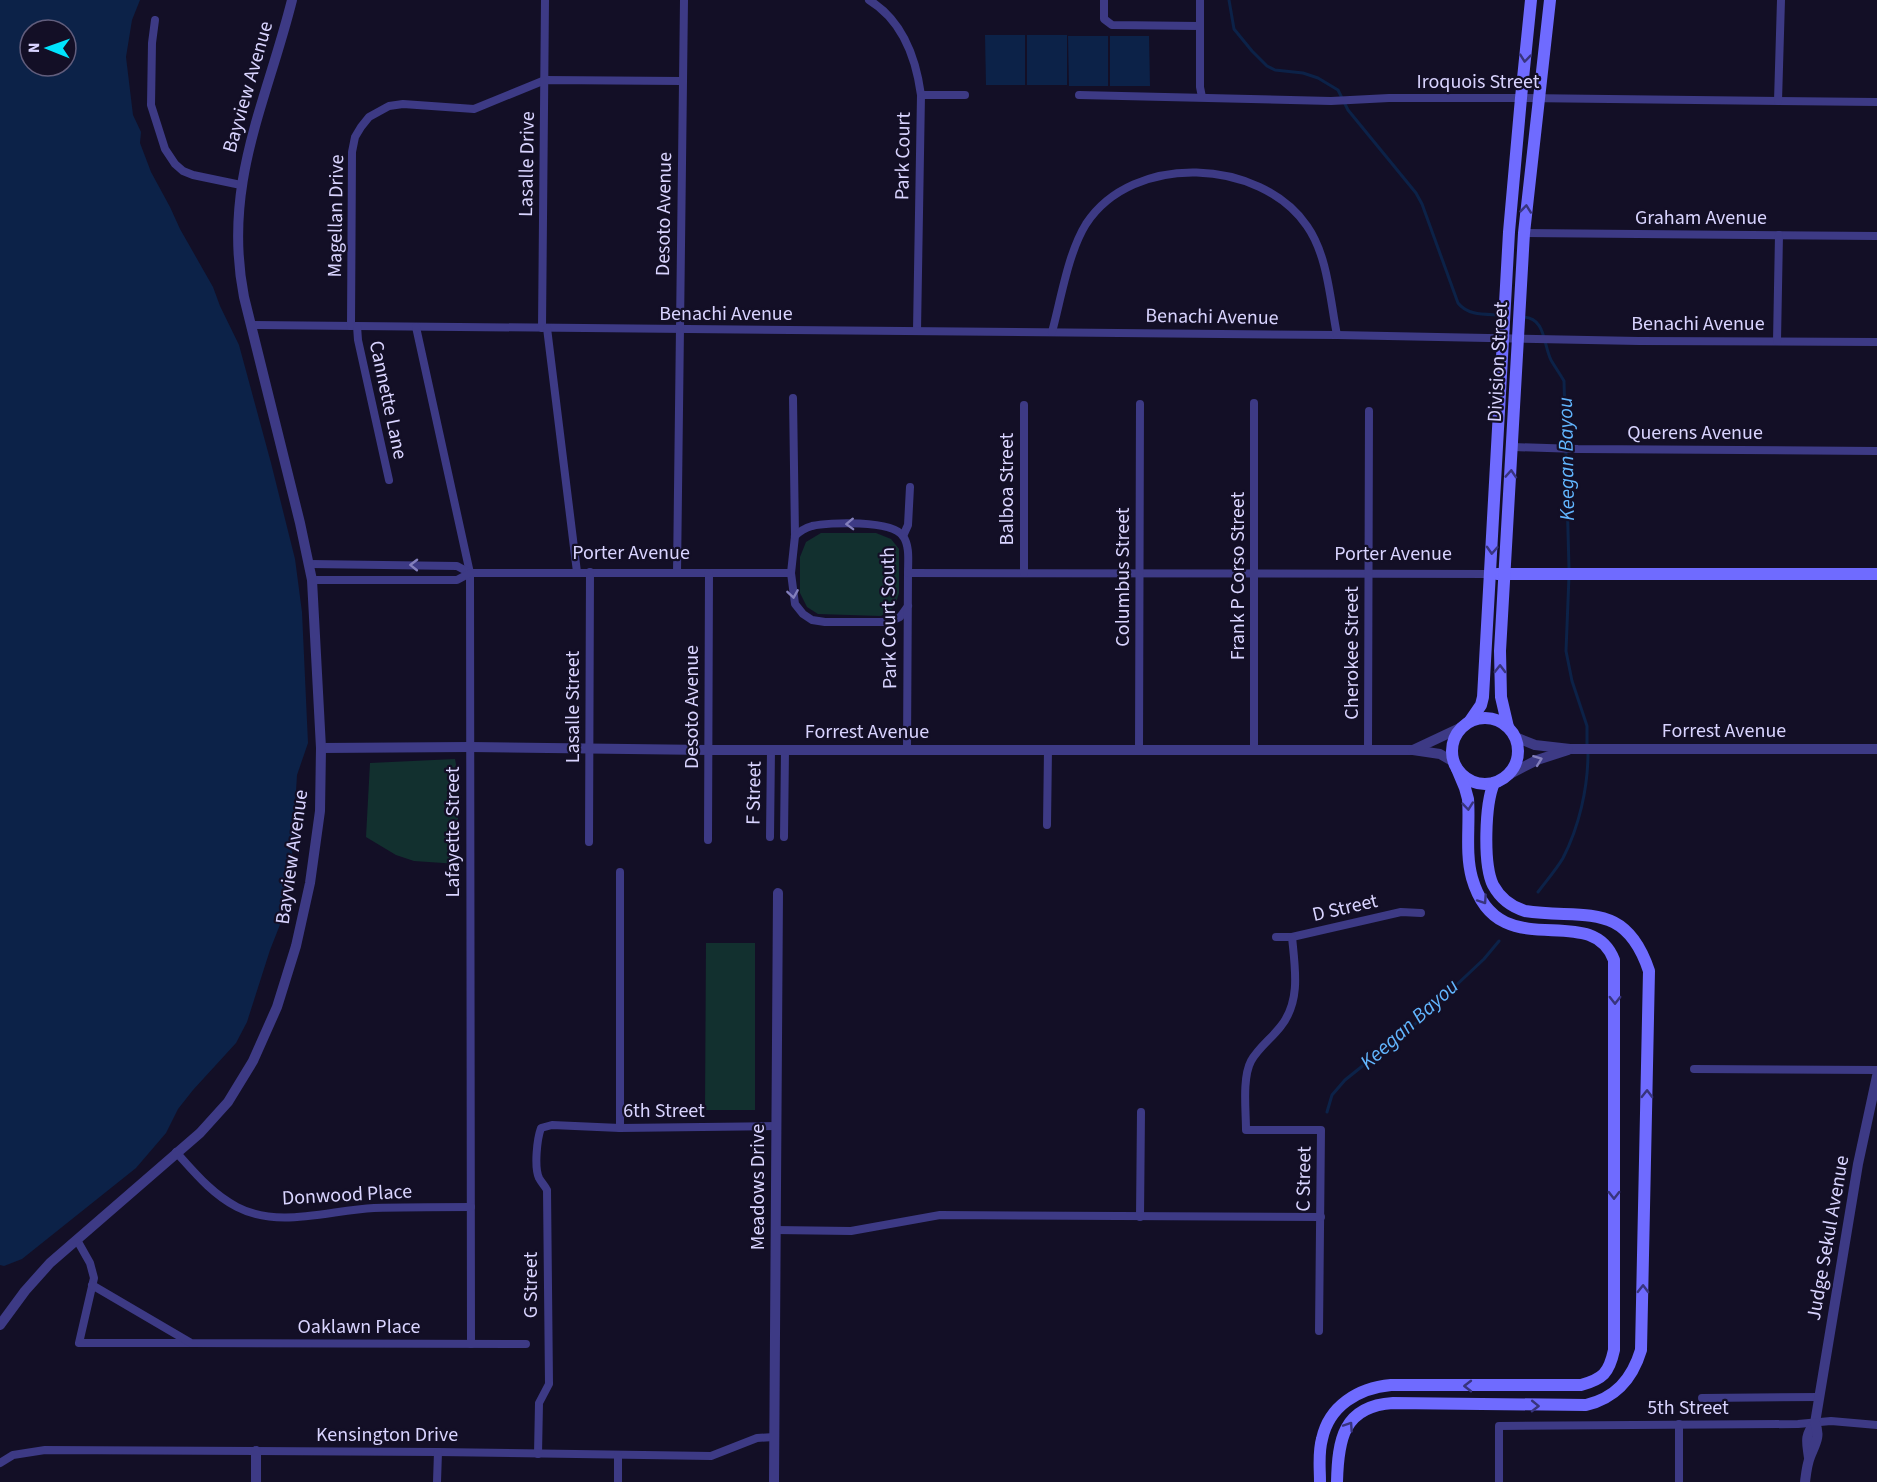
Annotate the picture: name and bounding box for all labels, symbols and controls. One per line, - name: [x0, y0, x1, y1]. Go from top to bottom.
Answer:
- north arrow: [18, 18, 78, 78]
- street label: Bayview Avenue: [216, 18, 280, 156]
- text: N: [23, 42, 45, 53]
- one-way arrow: [1519, 54, 1532, 63]
- street label: Iroquois Street: [1416, 68, 1540, 96]
- street label: Lasalle Drive: [512, 111, 542, 217]
- street label: Park Court: [888, 111, 918, 200]
- street label: Desoto Avenue: [649, 152, 679, 276]
- street label: Magellan Drive: [321, 154, 351, 278]
- one-way arrow: [1520, 204, 1532, 214]
- street label: Graham Avenue: [1635, 204, 1767, 232]
- street label: Benachi Avenue: [659, 300, 793, 328]
- street label: Division Street: [1481, 301, 1515, 423]
- street label: Benachi Avenue: [1145, 302, 1279, 332]
- street label: Benachi Avenue: [1631, 310, 1765, 338]
- street label: Cannette Lane: [362, 338, 414, 462]
- water label: Keegan Bayou: [1550, 397, 1582, 521]
- street label: Querens Avenue: [1627, 419, 1763, 447]
- street label: Balboa Street: [993, 432, 1021, 545]
- one-way arrow: [1504, 470, 1517, 479]
- street label: Frank P Corso Street: [1224, 491, 1252, 660]
- street label: Columbus Street: [1109, 507, 1137, 647]
- one-way arrow: [845, 518, 854, 531]
- street label: Porter Avenue: [572, 539, 690, 567]
- street label: Porter Avenue: [1334, 540, 1452, 568]
- one-way arrow: [1486, 546, 1499, 555]
- street label: Park Court South: [874, 547, 904, 689]
- one-way arrow: [409, 559, 418, 572]
- street label: Cherokee Street: [1338, 586, 1366, 720]
- one-way arrow: [787, 589, 799, 598]
- street label: Desoto Avenue: [678, 645, 706, 769]
- street label: Lasalle Street: [559, 651, 587, 763]
- one-way arrow: [1494, 665, 1506, 674]
- street label: Forrest Avenue: [1662, 717, 1786, 745]
- street label: Forrest Avenue: [805, 718, 929, 746]
- one-way arrow: [1532, 755, 1543, 767]
- street label: F Street: [739, 761, 769, 825]
- street label: Lafayette Street: [439, 766, 467, 898]
- street label: Bayview Avenue: [269, 788, 315, 926]
- one-way arrow: [1461, 801, 1474, 810]
- street label: D Street: [1309, 887, 1381, 929]
- one-way arrow: [1476, 894, 1487, 905]
- water label: Keegan Bayou: [1353, 971, 1465, 1076]
- one-way arrow: [1609, 996, 1621, 1005]
- one-way arrow: [1641, 1089, 1654, 1098]
- street label: 6th Street: [623, 1097, 705, 1125]
- street label: Meadows Drive: [744, 1124, 772, 1250]
- street label: C Street: [1289, 1146, 1319, 1212]
- street label: Judge Sekul Avenue: [1800, 1153, 1856, 1323]
- street label: Donwood Place: [281, 1178, 413, 1212]
- one-way arrow: [1608, 1191, 1620, 1200]
- street label: G Street: [517, 1252, 545, 1318]
- one-way arrow: [1637, 1284, 1650, 1293]
- street label: Oaklawn Place: [298, 1313, 421, 1341]
- one-way arrow: [1463, 1380, 1472, 1392]
- street label: 5th Street: [1647, 1394, 1729, 1422]
- one-way arrow: [1531, 1400, 1540, 1412]
- street label: Kensington Drive: [316, 1421, 458, 1449]
- one-way arrow: [1341, 1422, 1352, 1433]

